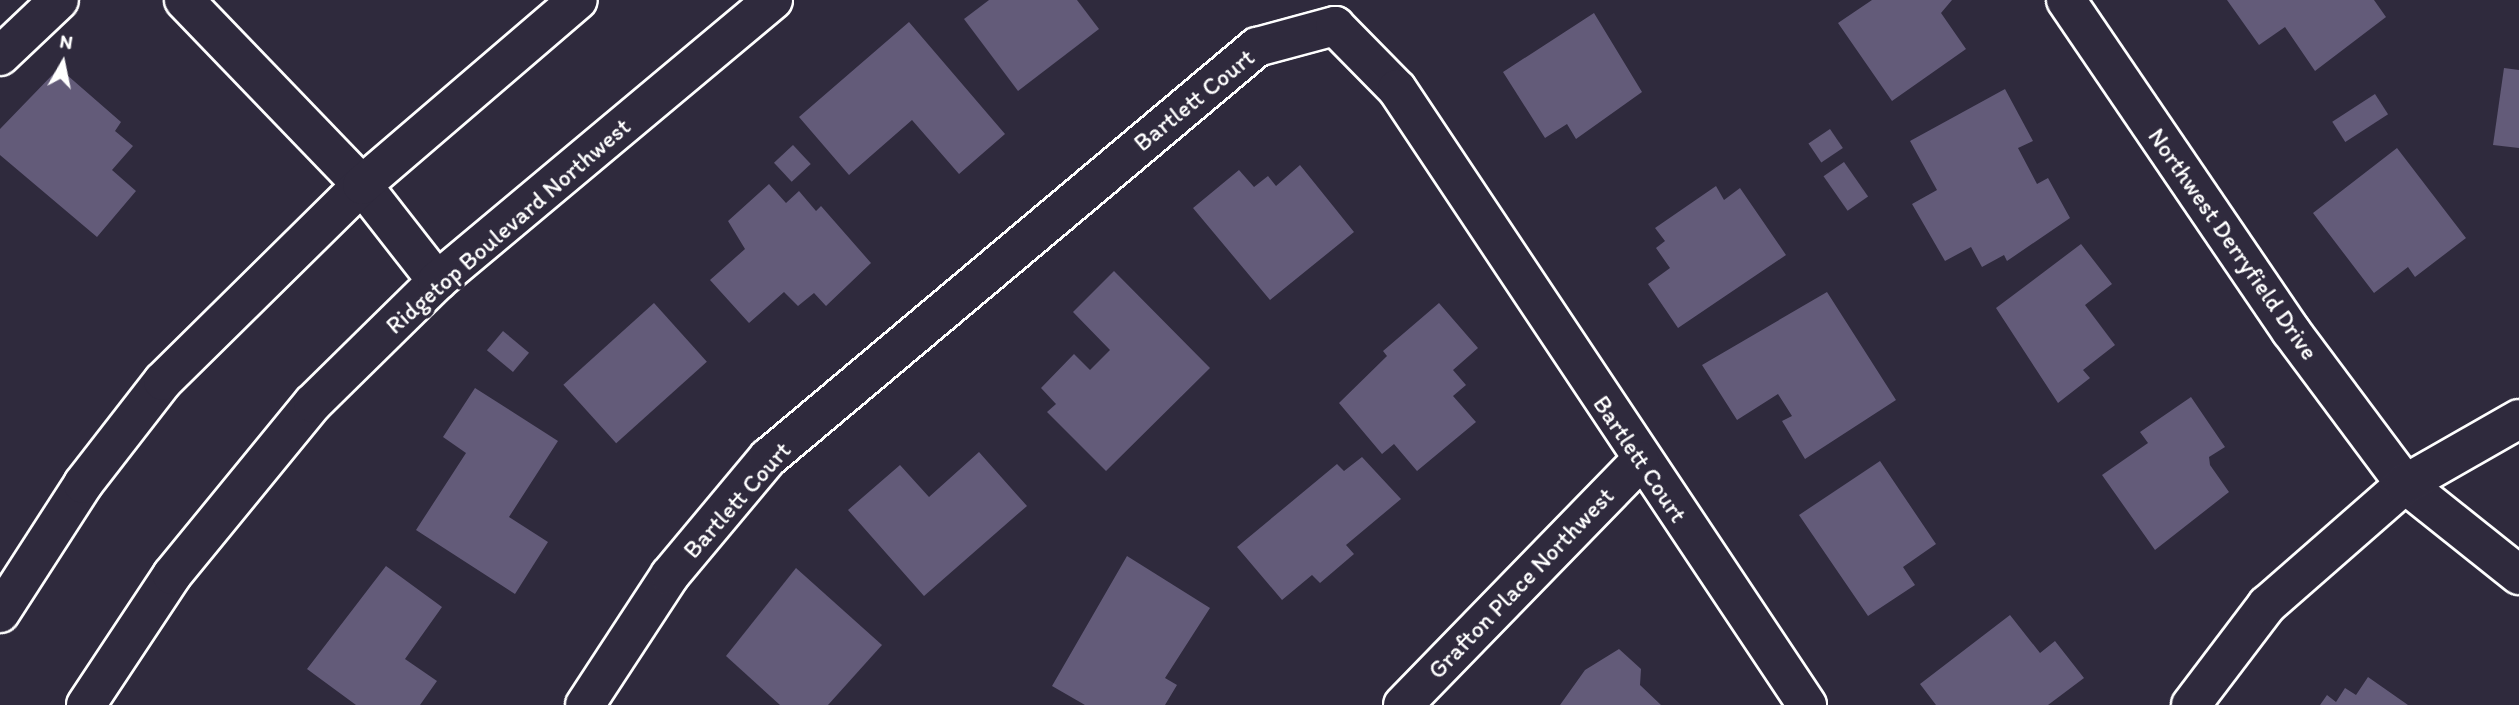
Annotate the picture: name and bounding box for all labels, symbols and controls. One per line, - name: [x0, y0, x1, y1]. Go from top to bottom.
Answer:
- north arrow: [28, 28, 98, 98]
- text: N: [58, 29, 74, 54]
- street label: Bartlett Court: [1128, 43, 1260, 157]
- street label: Ridgetop Boulevard Northwest: [380, 112, 636, 340]
- street label: Northwest Derryfield Drive: [2142, 123, 2324, 365]
- street label: Bartlett Court: [1587, 390, 1693, 528]
- street label: Bartlett Court: [677, 436, 797, 564]
- street label: Grafton Place Northwest: [1422, 481, 1620, 685]

